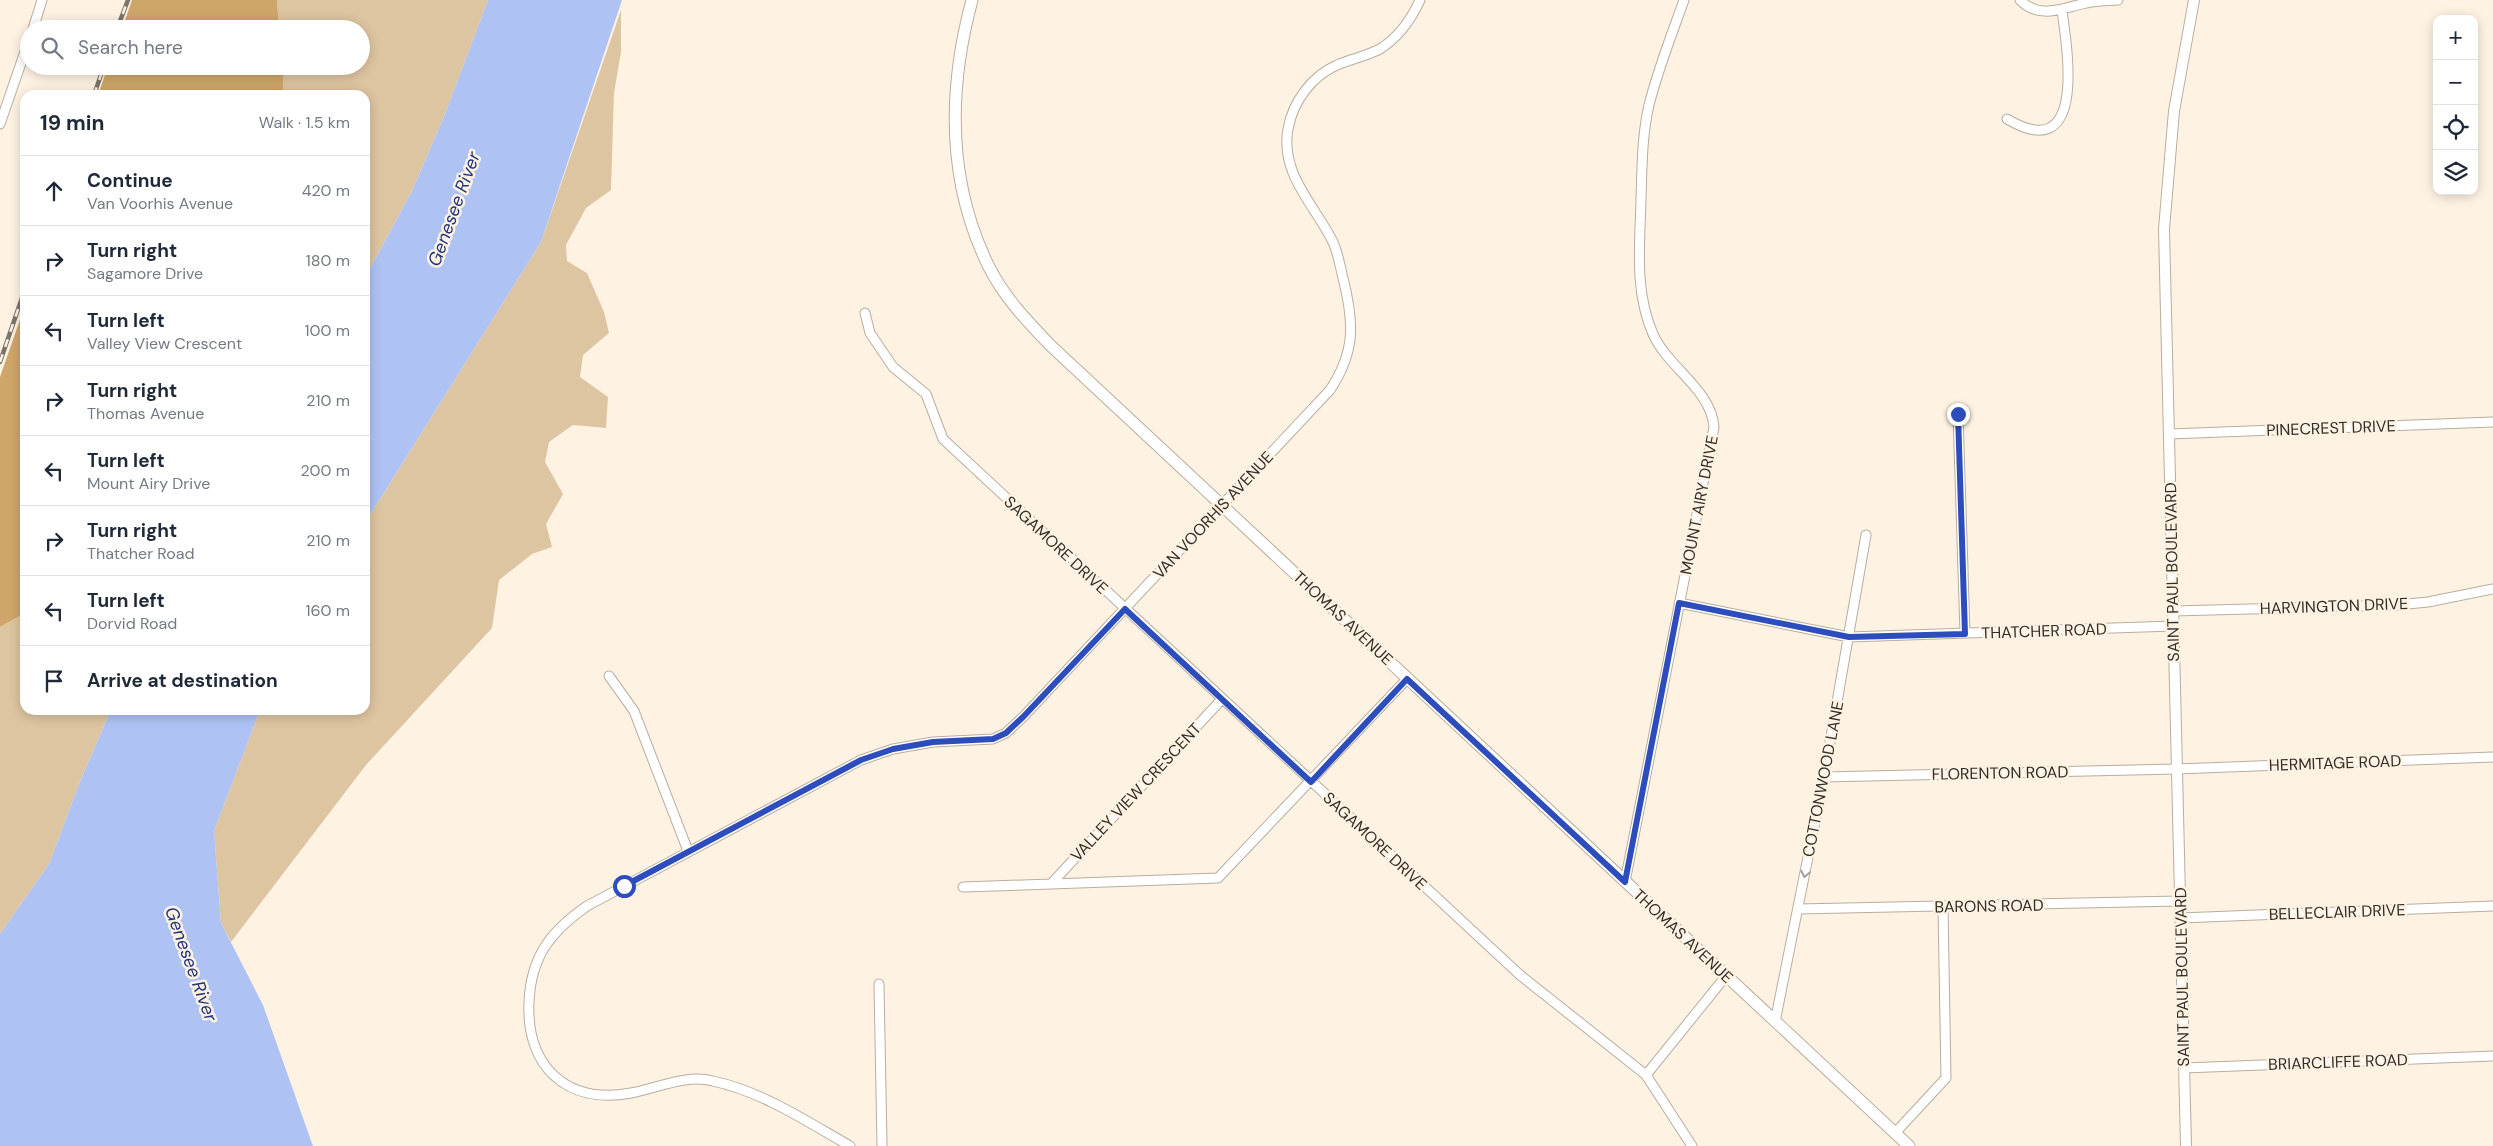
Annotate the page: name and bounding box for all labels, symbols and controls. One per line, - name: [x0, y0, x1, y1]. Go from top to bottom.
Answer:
- map controls: [2433, 15, 2478, 195]
- button: +: [2433, 15, 2478, 60]
- search box: [20, 20, 370, 75]
- icon: search: [38, 34, 66, 62]
- text: Search here: [78, 35, 183, 60]
- button: −: [2433, 60, 2478, 105]
- button: locate: [2433, 105, 2478, 150]
- text: 19 min: [40, 109, 104, 137]
- text: Walk · 1.5 km: [259, 112, 350, 133]
- water label: Genesee River: [422, 147, 486, 270]
- button: layers: [2433, 150, 2478, 195]
- text: Continue: [87, 168, 173, 193]
- icon: ahead: [40, 177, 68, 205]
- text: 420 m: [302, 180, 350, 201]
- text: Van Voorhis Avenue: [87, 193, 233, 214]
- text: Turn right: [87, 238, 177, 263]
- icon: right: [40, 247, 68, 275]
- text: 180 m: [306, 250, 350, 271]
- text: Sagamore Drive: [87, 263, 203, 284]
- text: Turn left: [87, 308, 165, 333]
- icon: left: [40, 317, 68, 345]
- text: 100 m: [305, 320, 350, 341]
- text: Valley View Crescent: [87, 333, 242, 354]
- text: Turn right: [87, 378, 177, 403]
- icon: right: [40, 387, 68, 415]
- text: 210 m: [306, 390, 350, 411]
- text: Thomas Avenue: [87, 403, 204, 424]
- route end: [1947, 403, 1970, 426]
- street label: PINECREST DRIVE: [2266, 415, 2396, 441]
- street label: MOUNT AIRY DRIVE: [1675, 434, 1723, 576]
- street label: VAN VOORHIS AVENUE: [1148, 447, 1278, 583]
- text: Turn left: [87, 448, 165, 473]
- icon: left: [40, 457, 68, 485]
- text: 200 m: [301, 460, 350, 481]
- text: Mount Airy Drive: [87, 473, 210, 494]
- street label: SAINT PAUL BOULEVARD: [2160, 482, 2184, 662]
- street label: SAGAMORE DRIVE: [1000, 491, 1112, 599]
- text: Turn right: [87, 518, 177, 543]
- icon: right: [40, 527, 68, 555]
- text: 210 m: [306, 530, 350, 551]
- text: Thatcher Road: [87, 543, 195, 564]
- street label: THOMAS AVENUE: [1289, 566, 1397, 670]
- text: Turn left: [87, 588, 165, 613]
- street label: HARVINGTON DRIVE: [2260, 593, 2408, 619]
- icon: left: [40, 597, 68, 625]
- text: 160 m: [306, 600, 350, 621]
- text: Dorvid Road: [87, 613, 177, 634]
- street label: THATCHER ROAD: [1981, 618, 2107, 644]
- icon: arrive: [40, 667, 68, 695]
- text: Arrive at destination: [87, 668, 278, 693]
- street label: COTTONWOOD LANE: [1798, 699, 1848, 859]
- street label: VALLEY VIEW CRESCENT: [1066, 718, 1206, 866]
- street label: HERMITAGE ROAD: [2268, 750, 2402, 776]
- street label: FLORENTON ROAD: [1931, 761, 2069, 785]
- street label: SAGAMORE DRIVE: [1319, 787, 1431, 895]
- one-way arrow: [1800, 869, 1811, 878]
- route start: [613, 875, 636, 898]
- street label: THOMAS AVENUE: [1629, 884, 1737, 988]
- street label: SAINT PAUL BOULEVARD: [2170, 887, 2194, 1067]
- street label: BARONS ROAD: [1934, 895, 2044, 917]
- street label: BELLECLAIR DRIVE: [2268, 899, 2406, 925]
- water label: Genesee River: [159, 903, 223, 1026]
- street label: BRIARCLIFFE ROAD: [2268, 1049, 2408, 1075]

